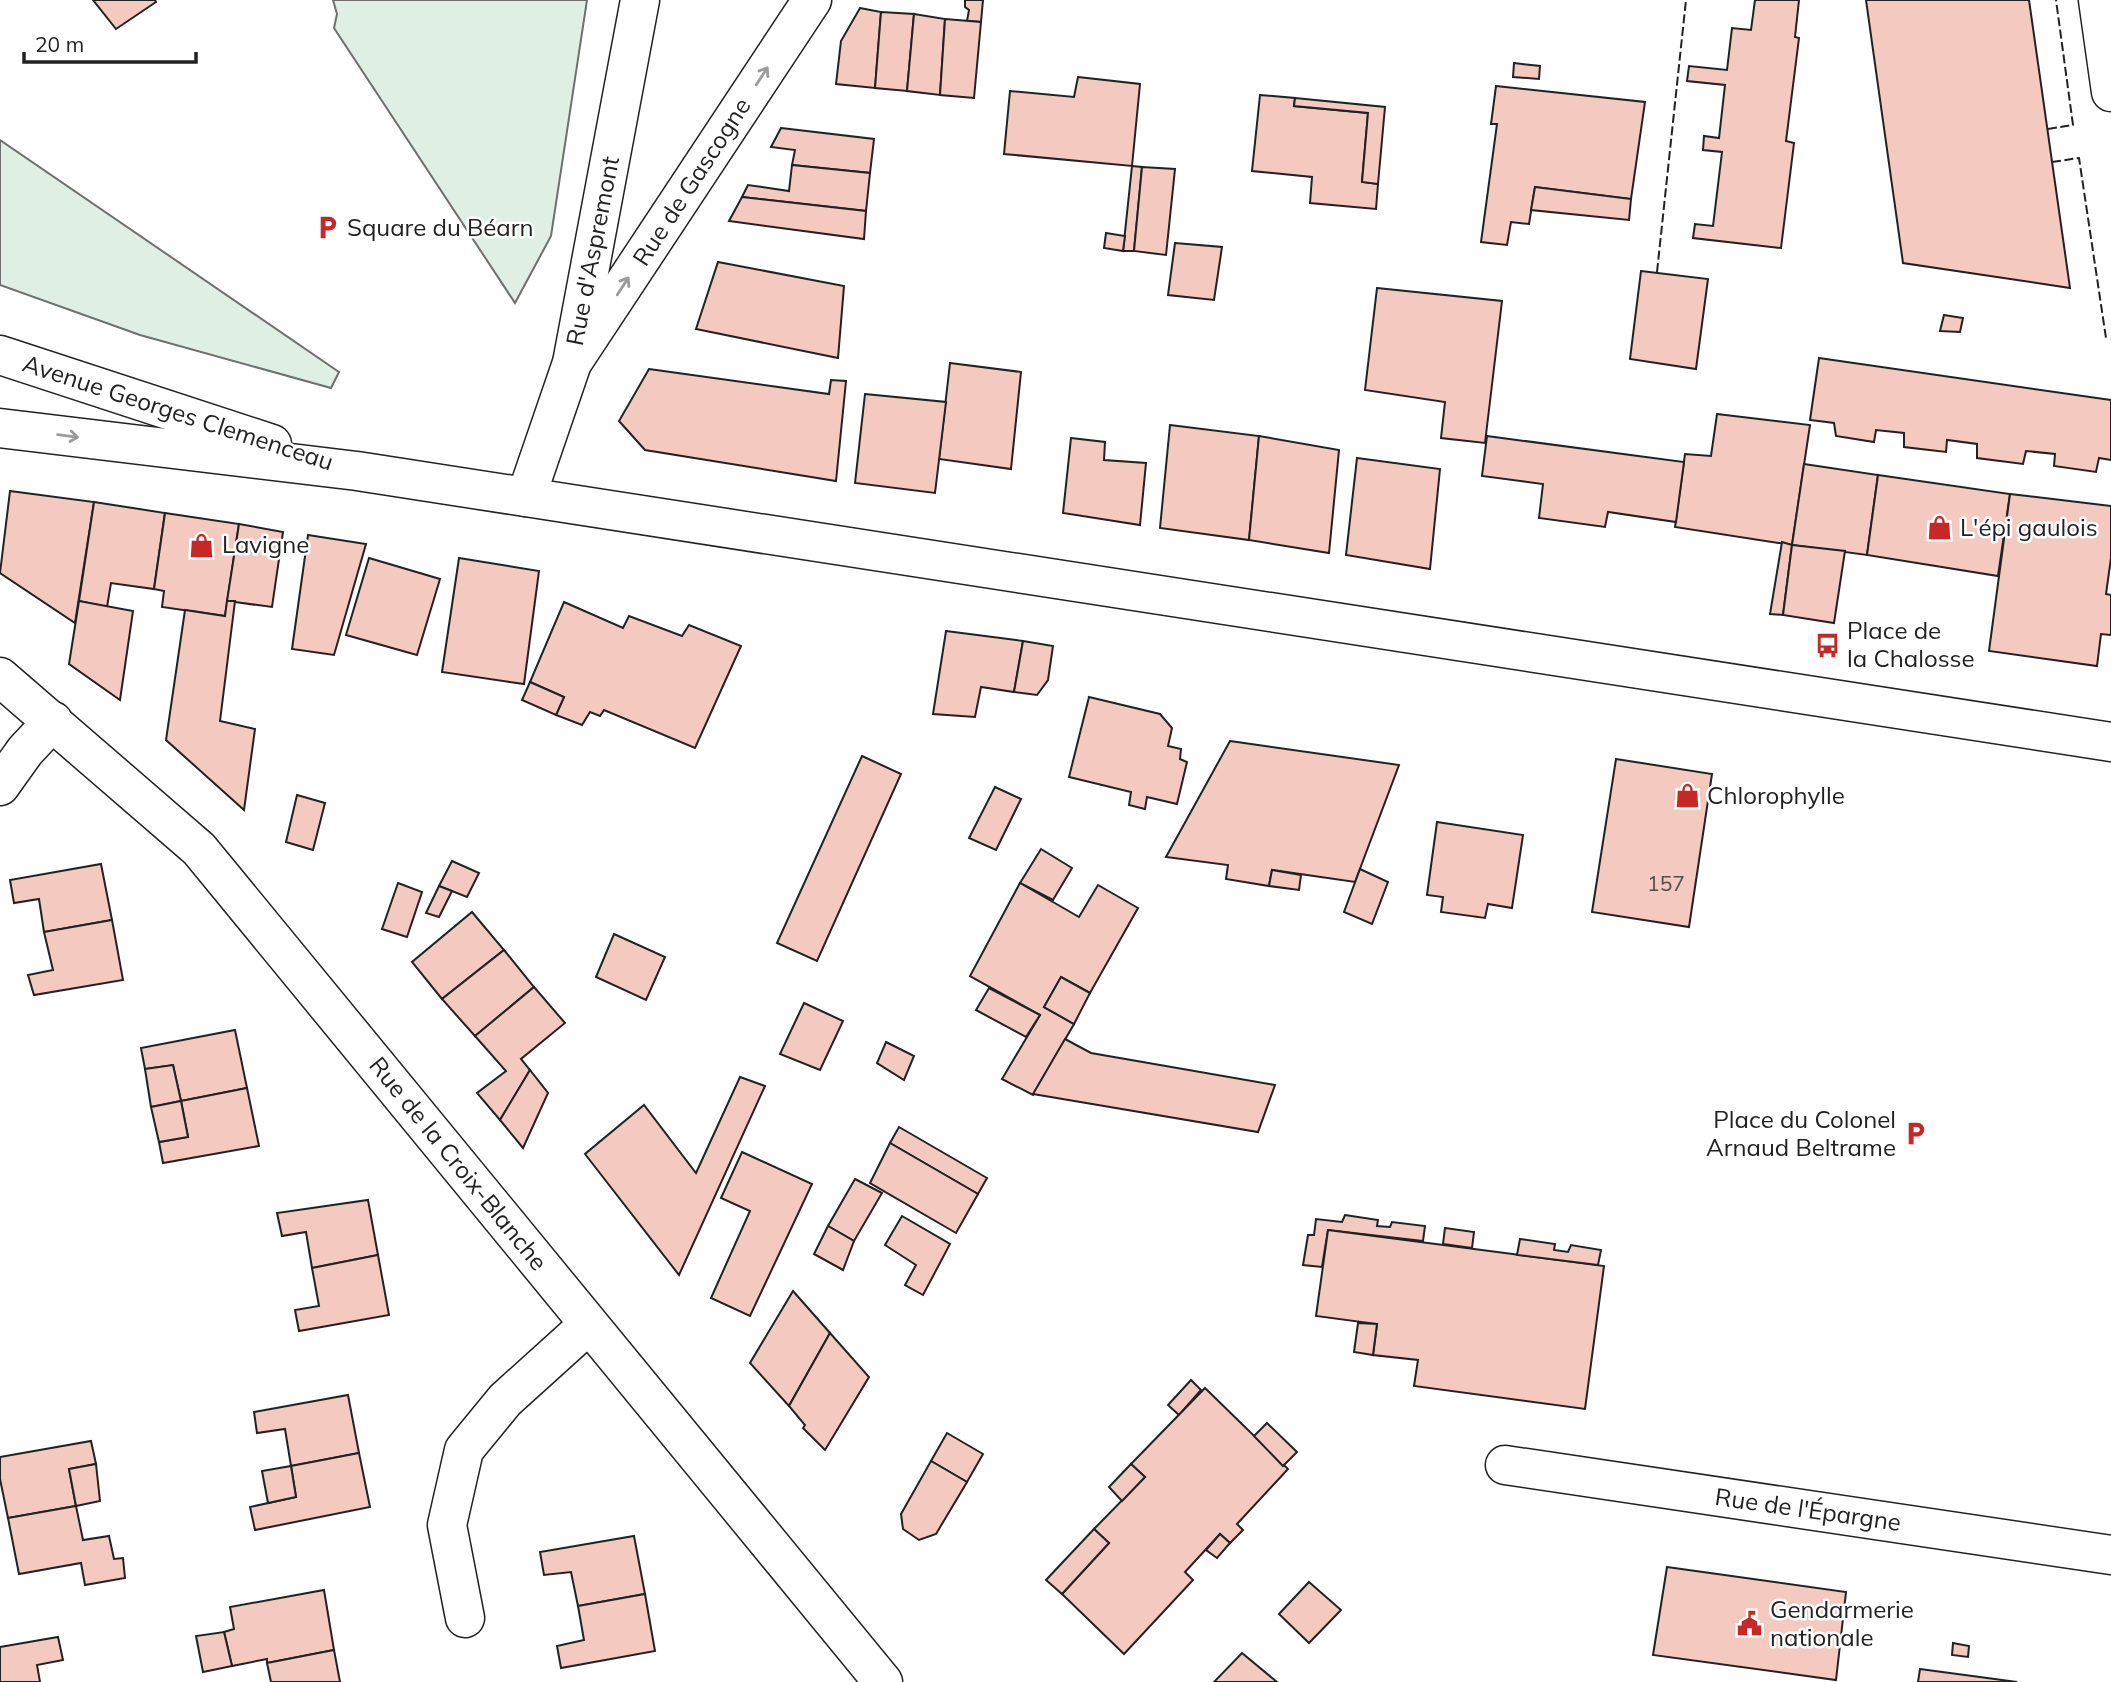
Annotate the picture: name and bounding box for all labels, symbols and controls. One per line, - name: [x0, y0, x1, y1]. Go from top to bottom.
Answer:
- scale bar: [24, 21, 196, 65]
- text: 20 m: [35, 31, 84, 57]
- one-way arrow: [755, 66, 769, 86]
- street label: Rue de Gascogne: [626, 92, 757, 271]
- street label: Rue d'Aspremont: [559, 154, 625, 348]
- place label: Square du Béarn: [347, 212, 534, 242]
- parking icon: Square du Béarn: [313, 214, 341, 242]
- one-way arrow: [616, 277, 630, 296]
- street label: Avenue Georges Clemenceau: [19, 348, 337, 476]
- one-way arrow: [56, 429, 79, 442]
- place label: L'épi gaulois: [1960, 512, 2098, 542]
- shop icon: L'épi gaulois: [1926, 514, 1954, 542]
- place label: Lavigne: [222, 529, 309, 559]
- shop icon: Lavigne: [188, 531, 216, 559]
- place label: Place de la Chalosse: [1847, 615, 1975, 673]
- bus stop icon: Place de la Chalosse: [1813, 631, 1841, 659]
- place label: Chlorophylle: [1707, 780, 1845, 810]
- shop icon: Chlorophylle: [1673, 782, 1701, 810]
- house number: 157: [1647, 870, 1685, 896]
- street label: Rue de la Croix-Blanche: [363, 1051, 554, 1276]
- place label: Place du Colonel Arnaud Beltrame: [1706, 1104, 1896, 1162]
- parking icon: Place du Colonel Arnaud Beltrame: [1902, 1120, 1930, 1148]
- street label: Rue de l'Épargne: [1713, 1481, 1903, 1537]
- place label: Gendarmerie nationale: [1770, 1594, 1914, 1652]
- public building icon: Gendarmerie nationale: [1736, 1610, 1764, 1638]

